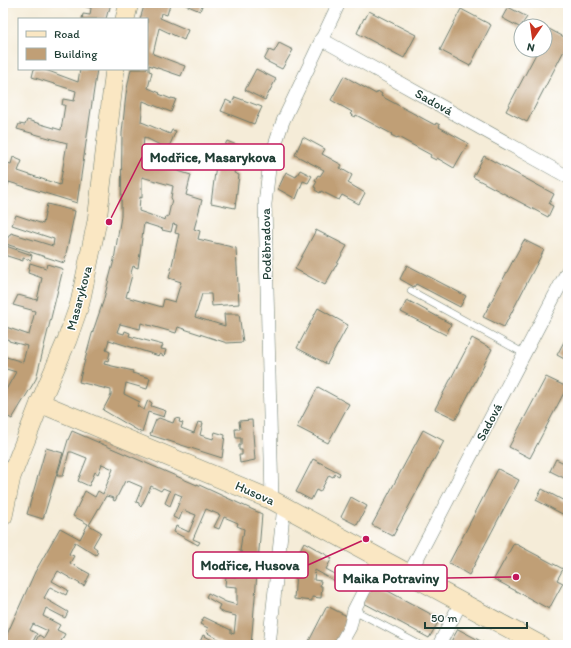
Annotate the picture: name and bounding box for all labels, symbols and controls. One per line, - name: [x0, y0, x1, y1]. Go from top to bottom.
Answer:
- legend: [18, 18, 148, 70]
- north arrow: [513, 18, 553, 58]
- text: Road: [54, 27, 80, 41]
- text: N: [526, 40, 536, 54]
- text: Building: [54, 47, 98, 61]
- street label: Sadová: [413, 86, 456, 119]
- callout: Modřice, Masarykova: [142, 144, 284, 170]
- text: Modřice, Masarykova: [150, 149, 277, 166]
- street label: Poděbradova: [258, 208, 274, 280]
- street label: Masarykova: [63, 264, 95, 332]
- street label: Sadová: [473, 400, 505, 443]
- street label: Husova: [233, 478, 277, 508]
- callout: Modřice, Husova: [193, 552, 308, 578]
- text: Modřice, Husova: [200, 557, 300, 574]
- callout: Maika Potraviny: [335, 565, 447, 591]
- text: Maika Potraviny: [343, 570, 440, 587]
- scale bar: [425, 604, 527, 630]
- text: 50 m: [431, 611, 457, 625]

